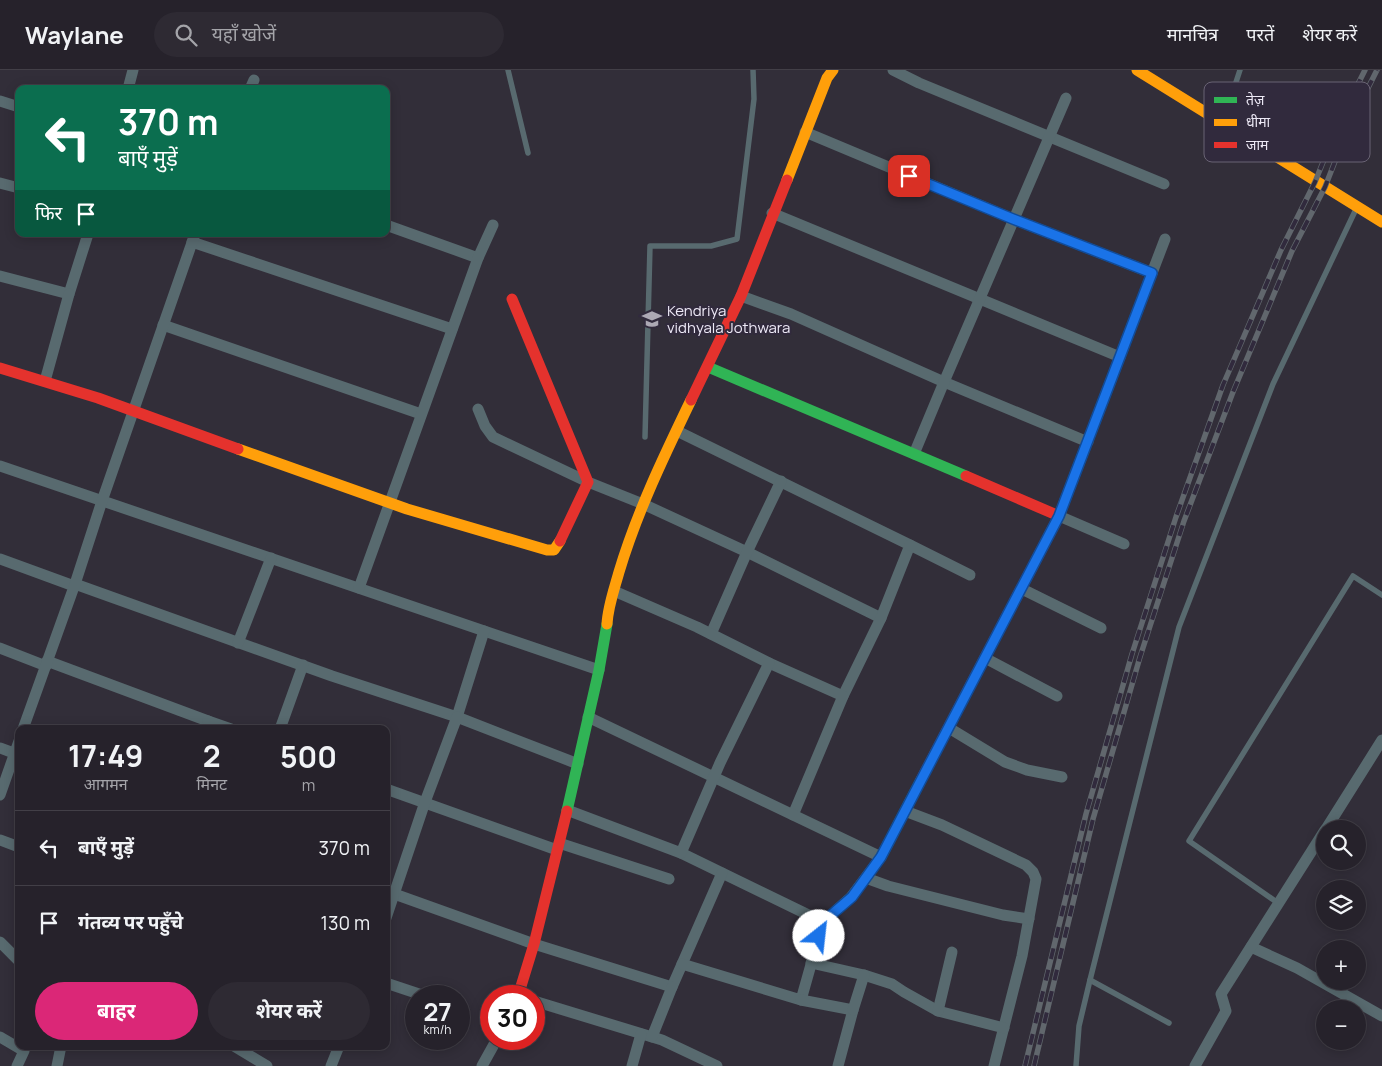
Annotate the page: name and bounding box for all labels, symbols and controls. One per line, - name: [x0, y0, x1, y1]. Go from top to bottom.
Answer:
- search box: [154, 12, 504, 57]
- text: Waylane: [25, 18, 124, 51]
- icon: search: [172, 21, 200, 49]
- text: यहाँ खोजें: [212, 21, 276, 47]
- text: मानचित्र: [1167, 22, 1218, 46]
- text: परतें: [1246, 22, 1274, 46]
- text: शेयर करें: [1302, 22, 1357, 46]
- legend: [1204, 82, 1370, 162]
- text: तेज़: [1246, 90, 1265, 109]
- text: 370 m: [118, 98, 219, 146]
- icon: left: [35, 105, 100, 170]
- text: धीमा: [1246, 112, 1271, 131]
- text: जाम: [1246, 135, 1269, 154]
- text: बाएँ मुड़ें: [118, 143, 178, 173]
- pin: [888, 155, 930, 197]
- icon: arrive: [895, 162, 923, 190]
- text: फिर: [35, 200, 62, 226]
- icon: arrive: [72, 200, 100, 228]
- place label: Kendriya vidhyala Jothwara: [667, 300, 790, 338]
- school or university icon: Kendriya vidhyala Jothwara: [641, 308, 663, 330]
- text: 17:49: [68, 735, 144, 776]
- text: 2: [203, 735, 221, 776]
- text: 500: [280, 736, 337, 777]
- text: आगमन: [84, 773, 128, 795]
- text: मिनट: [196, 773, 227, 795]
- text: m: [302, 774, 315, 796]
- map controls: [1316, 820, 1366, 1050]
- button: search: [1316, 820, 1366, 870]
- icon: left: [35, 834, 63, 862]
- text: बाएँ मुड़ें: [78, 834, 134, 860]
- text: 370 m: [318, 835, 370, 861]
- button: layers: [1316, 880, 1366, 930]
- icon: arrive: [35, 909, 63, 937]
- text: गंतव्य पर पहुँचे: [78, 909, 183, 935]
- position arrow: [792, 909, 844, 961]
- text: 130 m: [321, 910, 370, 936]
- button: +: [1316, 940, 1366, 990]
- button: बाहर: [35, 982, 198, 1040]
- button: शेयर करें: [208, 982, 370, 1040]
- speed limit sign: 30: [480, 985, 545, 1050]
- text: 27: [423, 994, 452, 1029]
- button: −: [1316, 1000, 1366, 1050]
- text: km/h: [424, 1021, 451, 1038]

